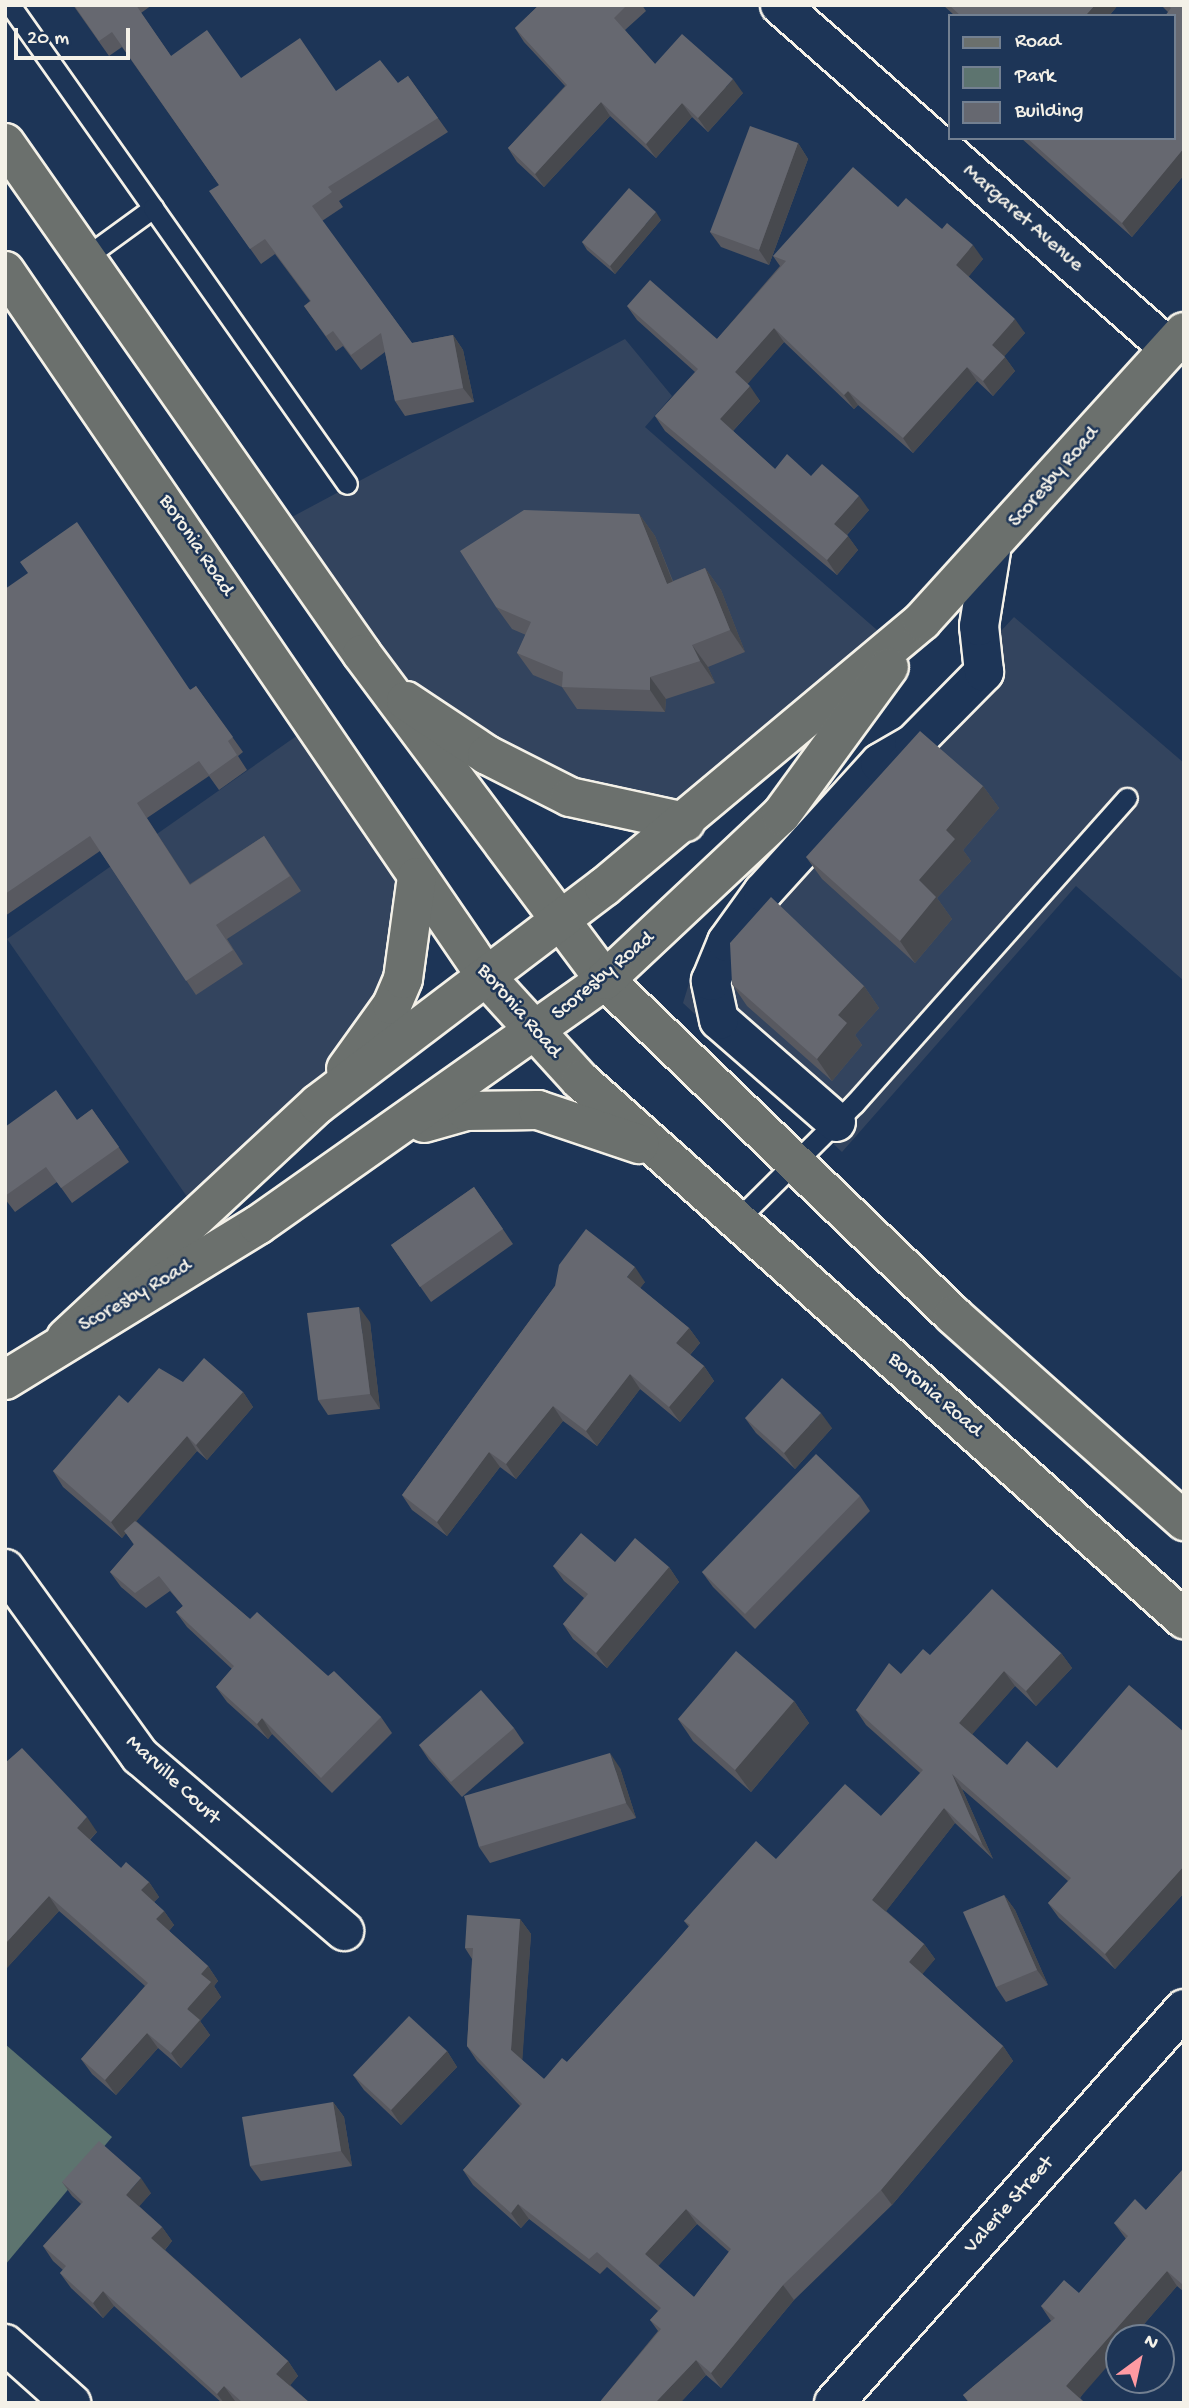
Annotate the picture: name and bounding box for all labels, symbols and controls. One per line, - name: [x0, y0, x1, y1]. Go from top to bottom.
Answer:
- scale bar: [18, 14, 133, 58]
- legend: [948, 14, 1175, 140]
- text: 20 m: [27, 27, 69, 52]
- text: Road: [1015, 30, 1061, 55]
- text: Park: [1015, 65, 1055, 90]
- text: Building: [1015, 100, 1084, 125]
- street label: Margaret Avenue: [956, 160, 1088, 278]
- street label: Scoresby Road: [1004, 422, 1106, 534]
- street label: Boronia Road: [152, 490, 238, 602]
- street label: Scoresby Road: [548, 927, 660, 1027]
- street label: Boronia Road: [470, 960, 566, 1064]
- street label: Scoresby Road: [75, 1255, 197, 1339]
- street label: Boronia Road: [882, 1348, 986, 1444]
- street label: Marville Court: [119, 1731, 225, 1831]
- street label: Valerie Street: [960, 2152, 1060, 2260]
- north arrow: [1105, 2324, 1175, 2394]
- text: N: [1139, 2330, 1162, 2356]

